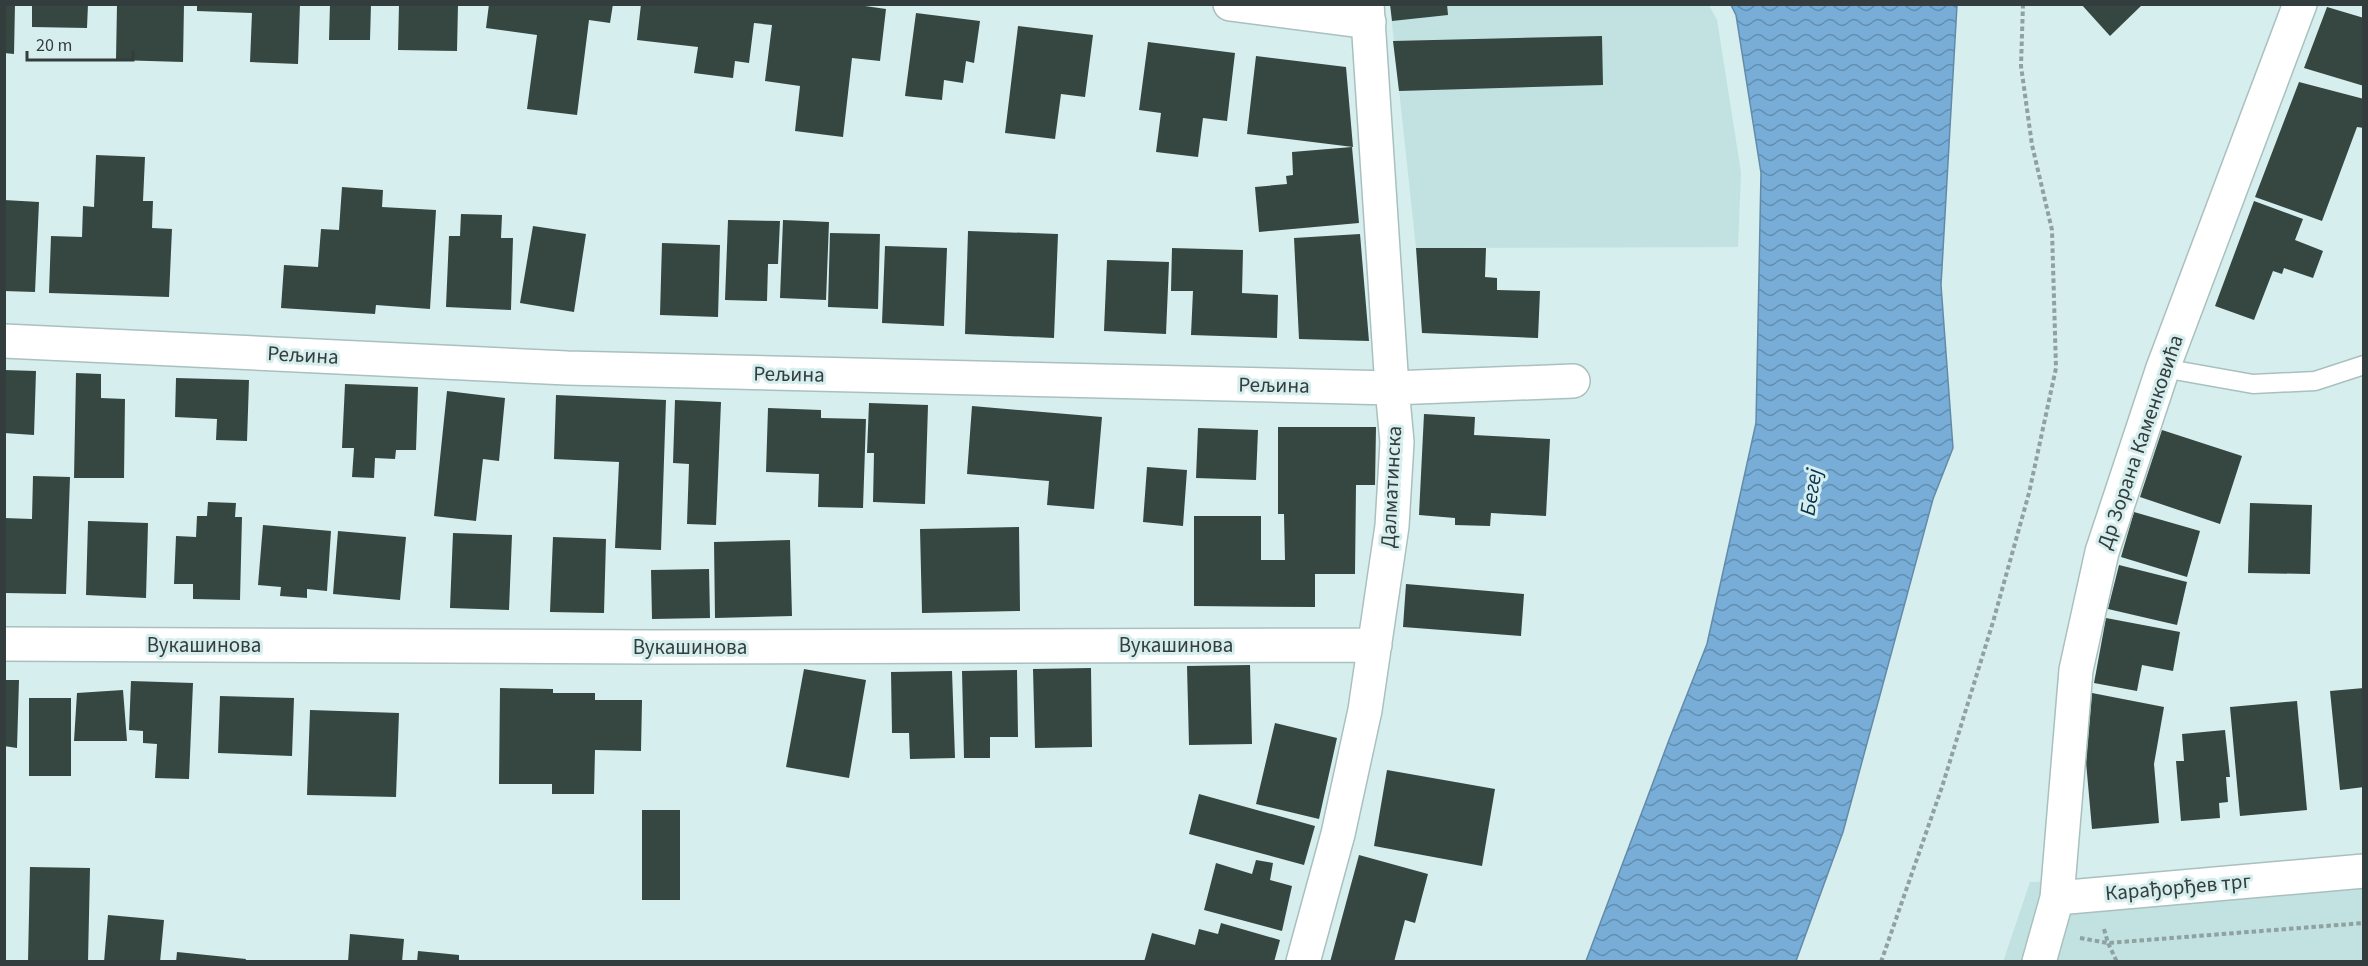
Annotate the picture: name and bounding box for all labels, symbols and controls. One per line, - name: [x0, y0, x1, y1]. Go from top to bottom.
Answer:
- scale bar: [27, 24, 134, 62]
- text: 20 m: [36, 33, 72, 58]
- street label: Др Зорана Каменковића: [2089, 331, 2191, 553]
- street label: Рељина: [267, 338, 339, 372]
- street label: Рељина: [753, 358, 825, 390]
- street label: Рељина: [1238, 369, 1310, 401]
- street label: Далматинска: [1373, 425, 1409, 549]
- water label: Бегеј: [1792, 465, 1831, 518]
- street label: Вукашинова: [147, 630, 261, 660]
- street label: Вукашинова: [1119, 630, 1233, 660]
- street label: Вукашинова: [633, 632, 747, 662]
- street label: Карађорђев трг: [2104, 866, 2253, 908]

